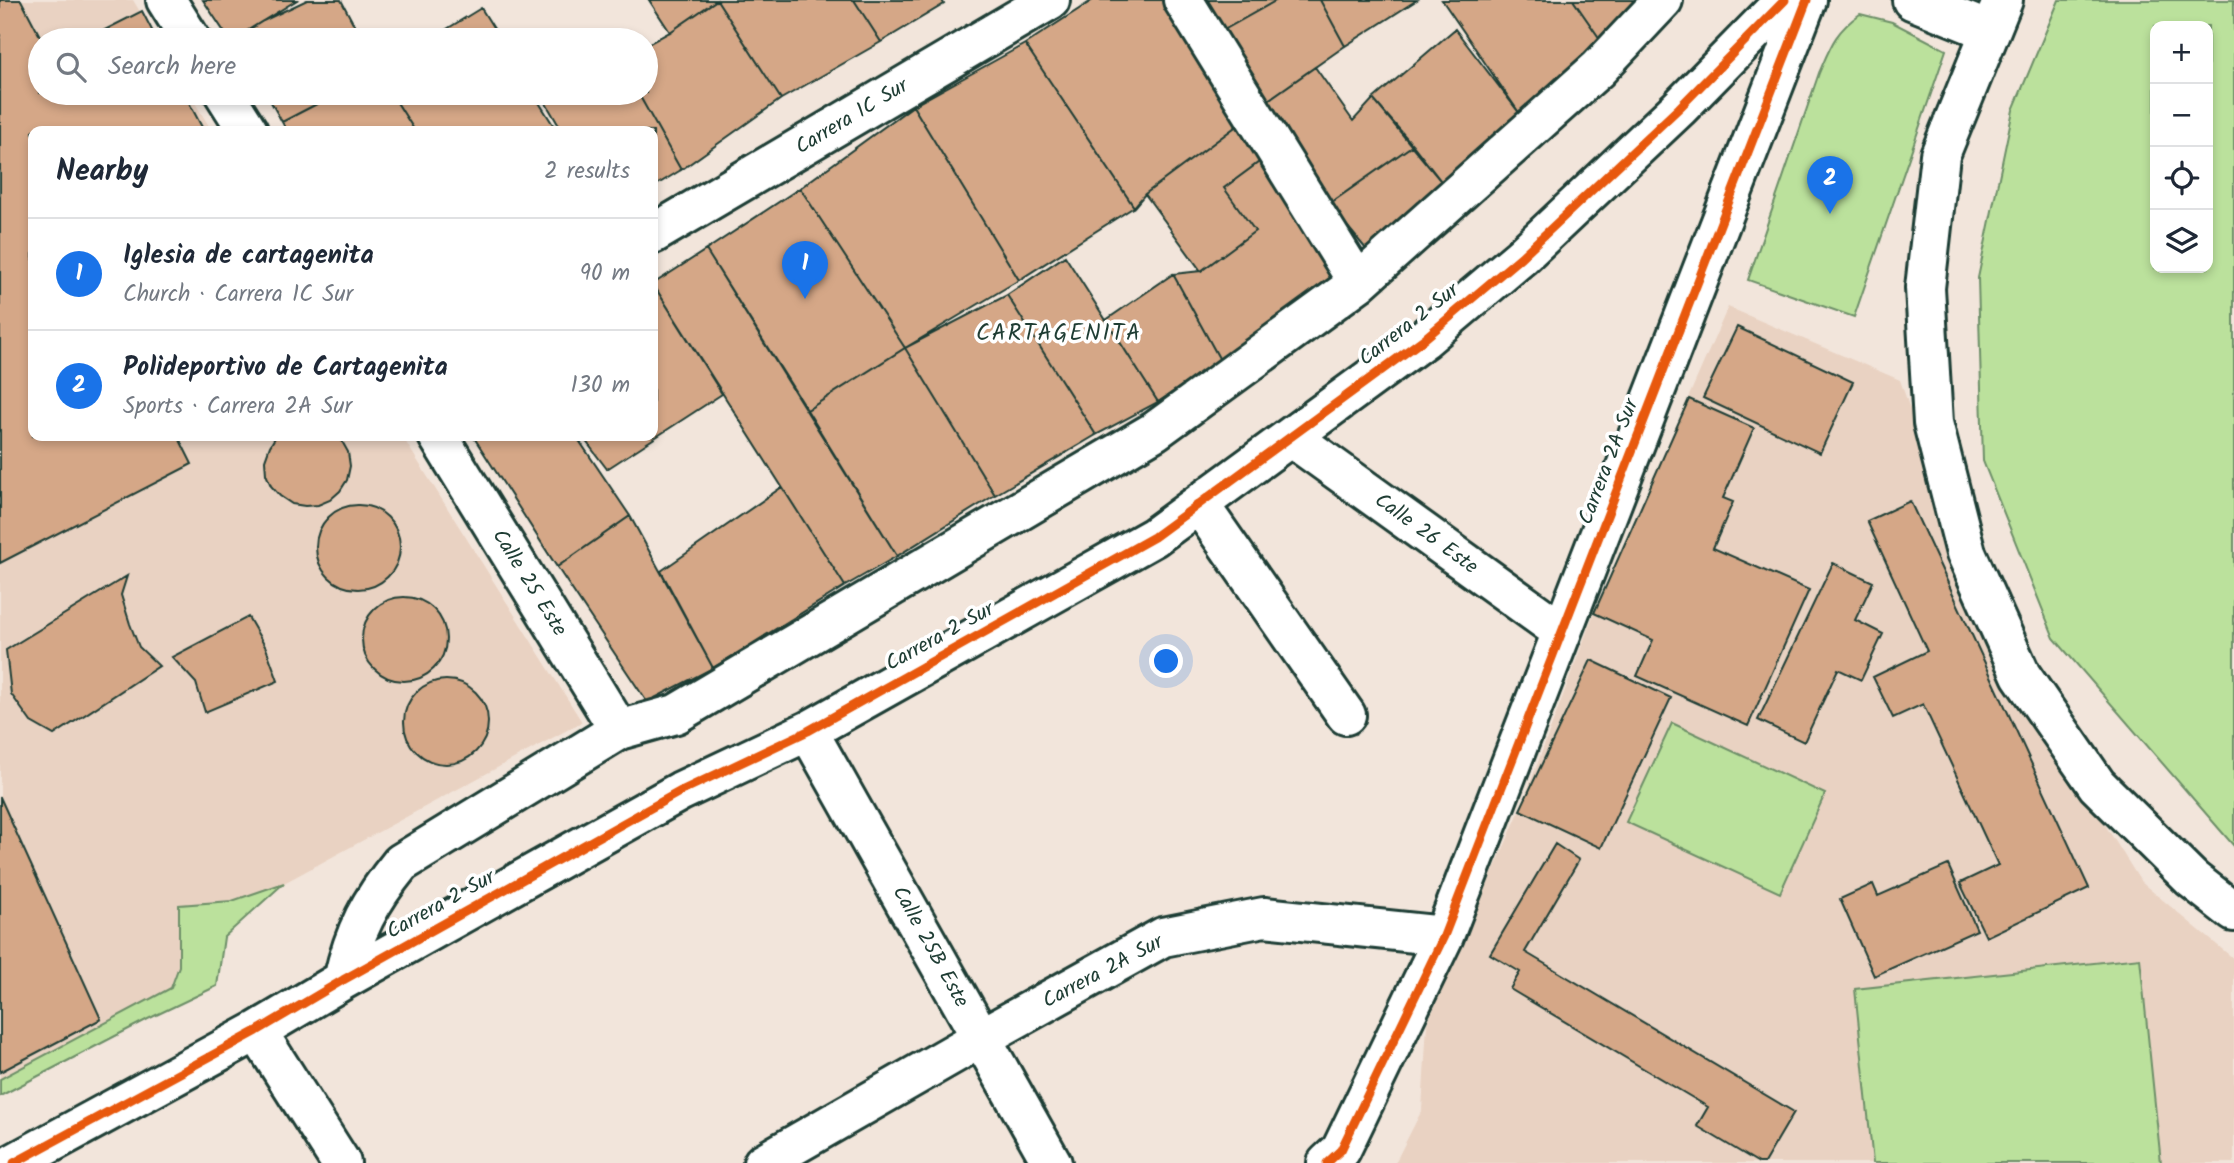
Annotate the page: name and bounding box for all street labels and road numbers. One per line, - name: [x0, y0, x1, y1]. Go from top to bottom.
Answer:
- street label: Carrera 1C Sur: [789, 70, 916, 164]
- street label: Carrera 2 Sur: [1352, 274, 1467, 375]
- street label: Carrera 2A Sur: [1570, 393, 1649, 530]
- street label: Calle 26 Este: [1367, 485, 1485, 583]
- street label: Calle 25 Este: [483, 523, 575, 644]
- street label: Carrera 2 Sur: [880, 593, 1001, 680]
- street label: Carrera 2 Sur: [381, 861, 502, 948]
- street label: Calle 25B Este: [883, 880, 977, 1014]
- street label: Carrera 2A Sur: [1037, 926, 1170, 1018]

